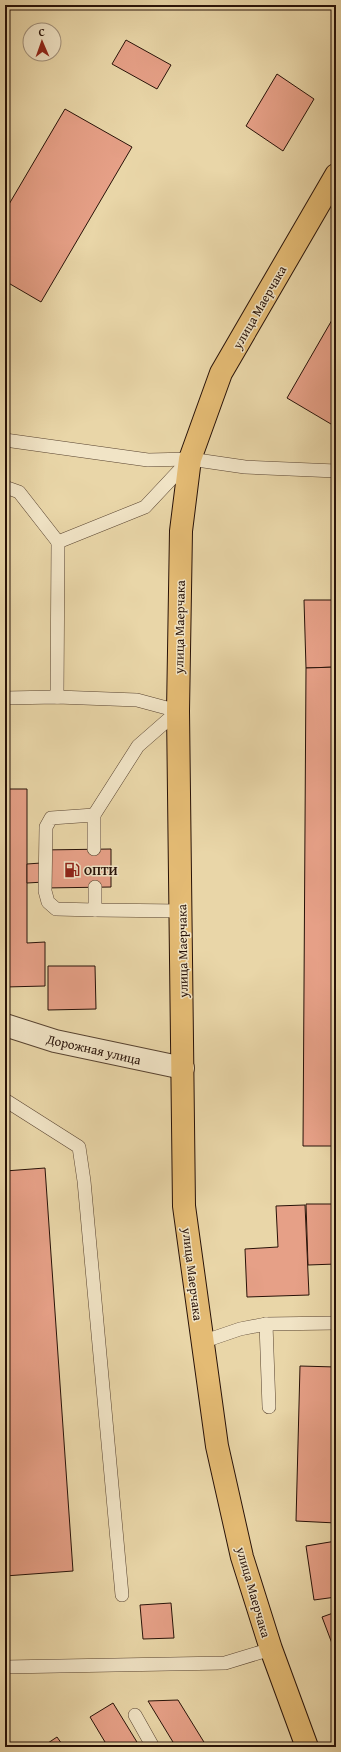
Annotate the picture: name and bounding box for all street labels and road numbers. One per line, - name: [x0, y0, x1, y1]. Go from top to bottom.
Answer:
- street label: улица Маерчака: [227, 261, 291, 353]
- street label: улица Маерчака: [169, 579, 190, 675]
- street label: улица Маерчака: [172, 903, 193, 999]
- street label: Дорожная улица: [44, 1029, 144, 1070]
- street label: улица Маерчака: [177, 1225, 208, 1322]
- street label: улица Маерчака: [231, 1544, 276, 1641]

